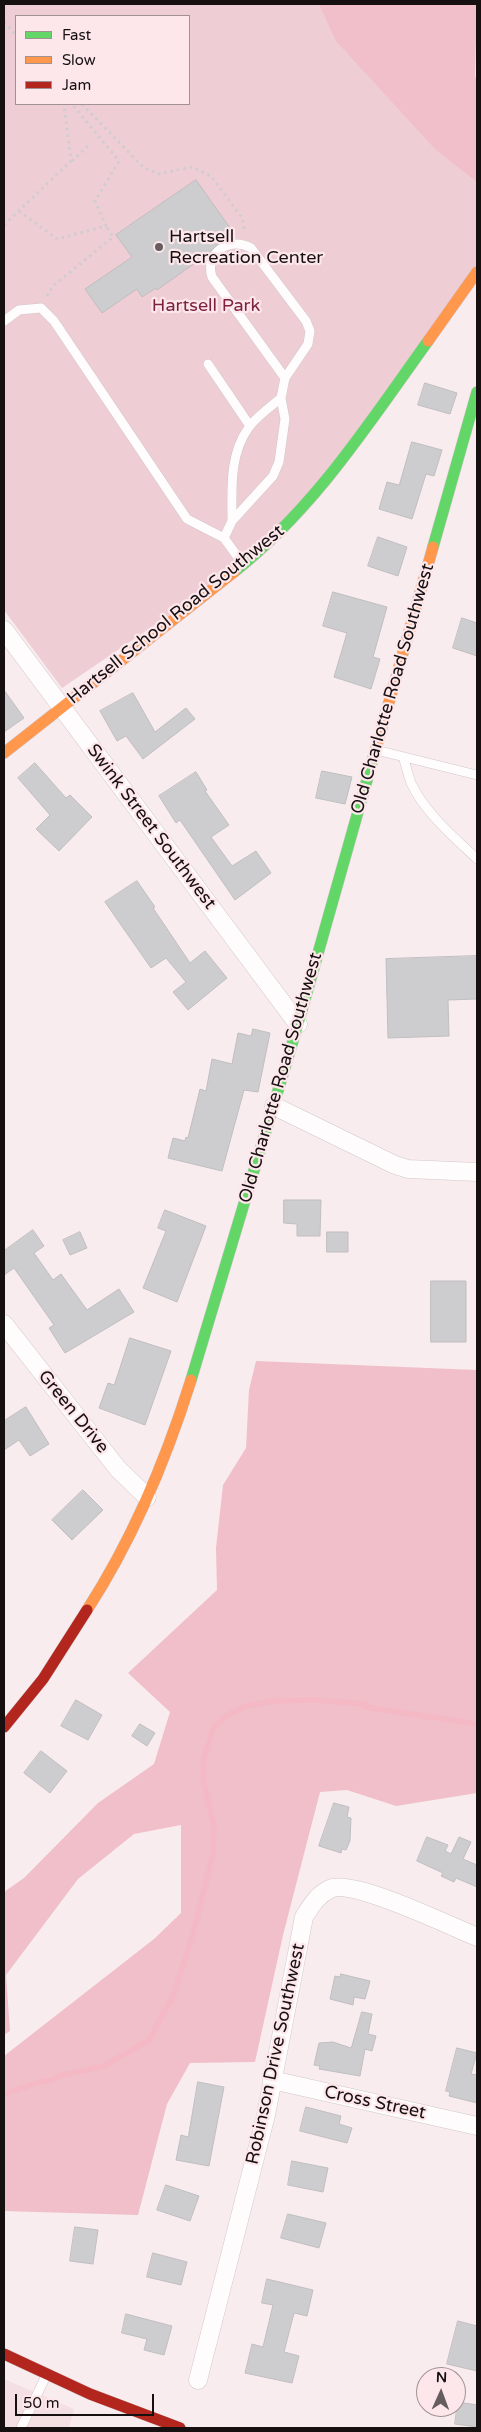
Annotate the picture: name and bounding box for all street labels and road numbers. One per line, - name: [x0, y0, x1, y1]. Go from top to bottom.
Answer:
- street label: Hartsell School Road Southwest: [63, 521, 289, 709]
- street label: Old Charlotte Road Southwest: [347, 561, 439, 817]
- street label: Swink Street Southwest: [82, 740, 220, 914]
- street label: Old Charlotte Road Southwest: [235, 950, 327, 1206]
- street label: Green Drive: [33, 1366, 113, 1458]
- street label: Robinson Drive Southwest: [242, 1942, 310, 2166]
- street label: Cross Street: [322, 2082, 428, 2124]

